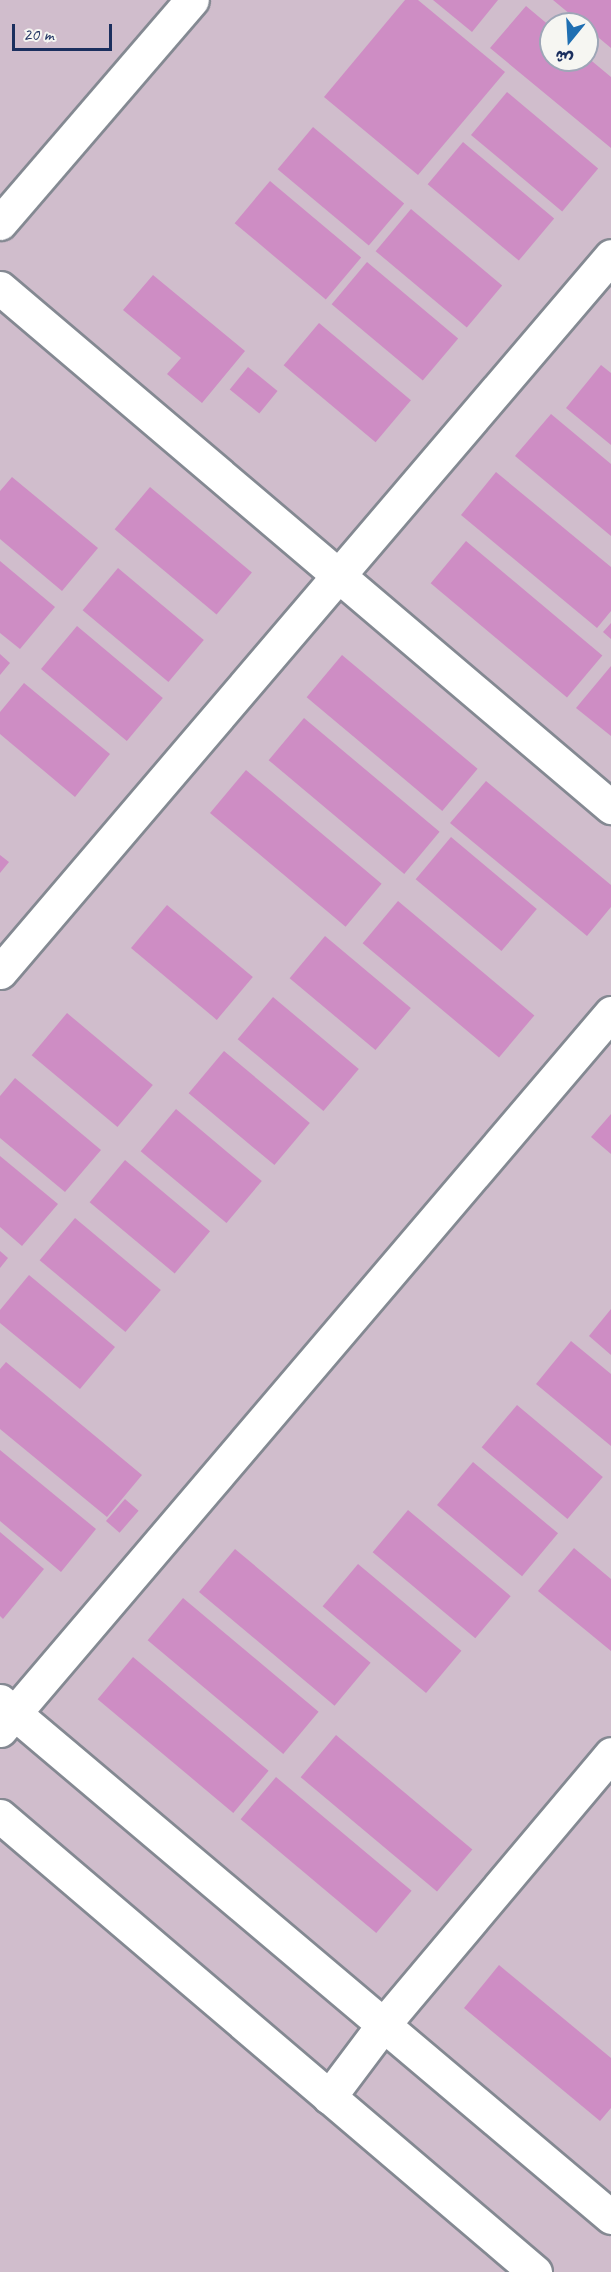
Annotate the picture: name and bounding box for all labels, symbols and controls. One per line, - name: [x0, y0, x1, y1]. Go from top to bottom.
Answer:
- scale bar: [15, 12, 116, 50]
- north arrow: [539, 12, 599, 72]
- text: 20 m: [23, 23, 54, 45]
- text: ش: [553, 45, 576, 69]

